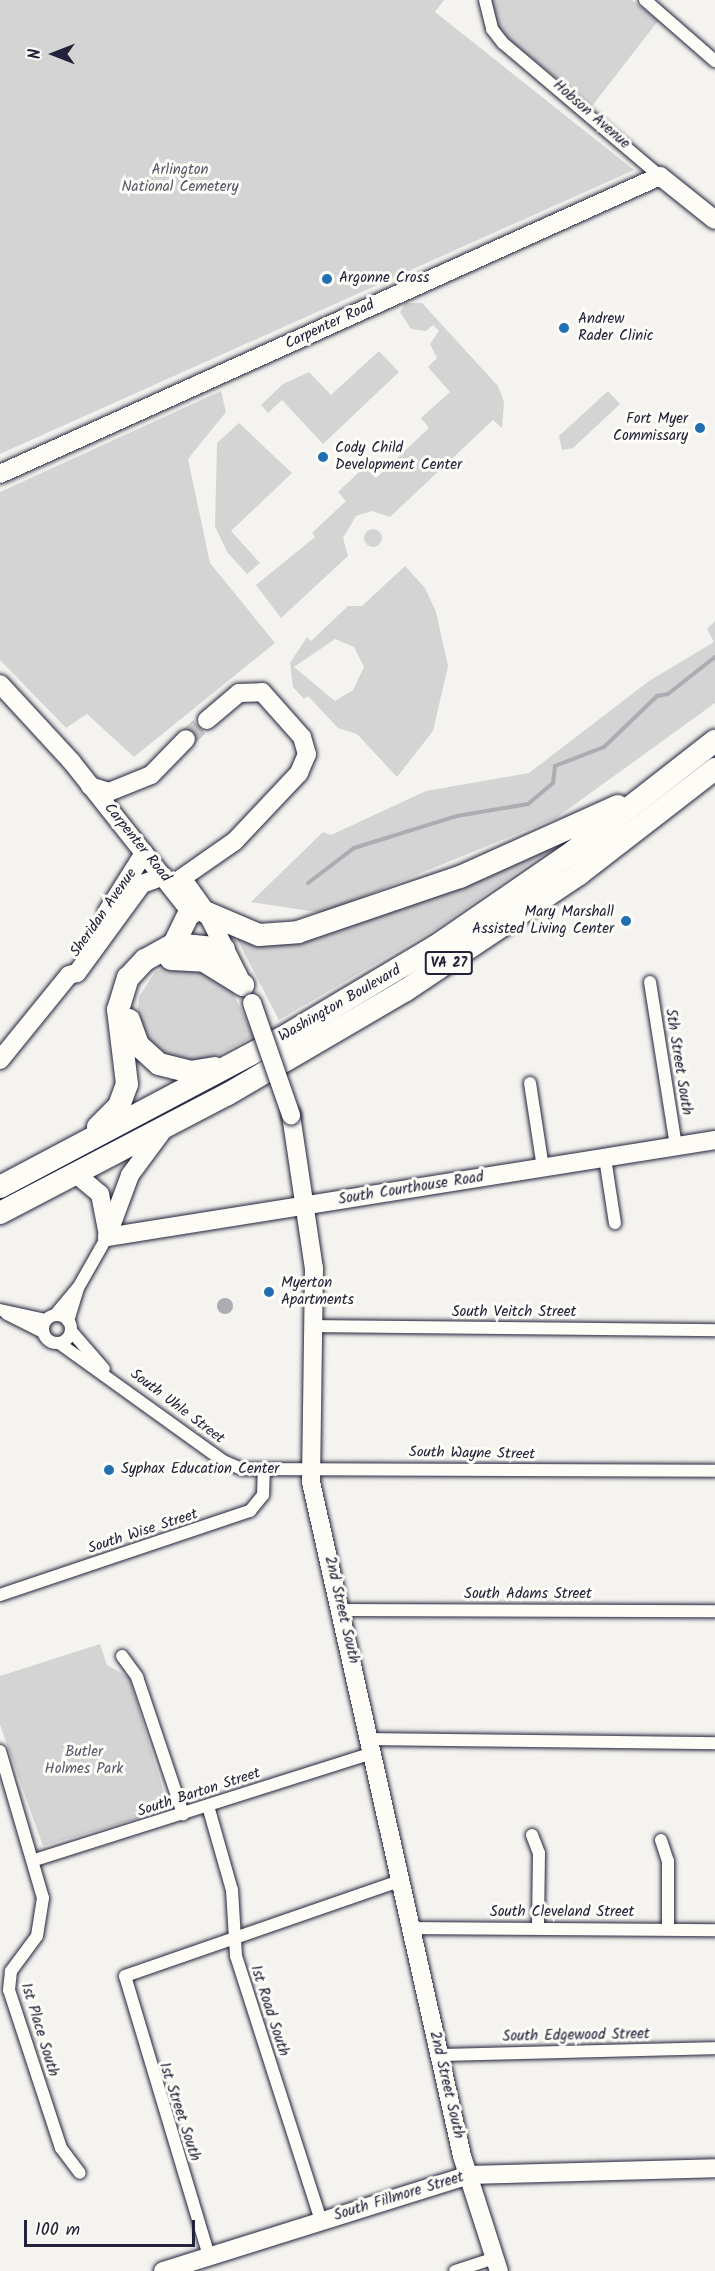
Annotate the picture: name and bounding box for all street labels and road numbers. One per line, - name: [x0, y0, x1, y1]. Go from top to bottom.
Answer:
- street label: Hobson Avenue: [549, 77, 633, 153]
- street label: Carpenter Road: [282, 296, 378, 354]
- street label: Carpenter Road: [100, 800, 174, 886]
- street label: Sheridan Avenue: [67, 865, 141, 961]
- road number: VA 27: [424, 952, 474, 974]
- street label: Washington Boulevard: [276, 962, 404, 1046]
- street label: 5th Street South: [661, 1007, 695, 1117]
- street label: South Courthouse Road: [337, 1169, 485, 1209]
- street label: South Veitch Street: [452, 1304, 576, 1322]
- street label: South Uhle Street: [126, 1366, 228, 1448]
- street label: South Wayne Street: [409, 1444, 535, 1464]
- street label: South Wise Street: [86, 1506, 200, 1558]
- street label: 2nd Street South: [320, 1554, 362, 1666]
- street label: South Adams Street: [464, 1586, 592, 1604]
- street label: South Barton Street: [135, 1765, 263, 1821]
- street label: South Cleveland Street: [490, 1904, 634, 1922]
- street label: 1st Road South: [246, 1963, 292, 2059]
- street label: 1st Place South: [16, 1981, 62, 2079]
- street label: South Edgewood Street: [502, 2026, 650, 2046]
- street label: 2nd Street South: [425, 2029, 467, 2141]
- street label: 1st Street South: [155, 2060, 203, 2164]
- street label: South Fillmore Street: [332, 2169, 466, 2225]

